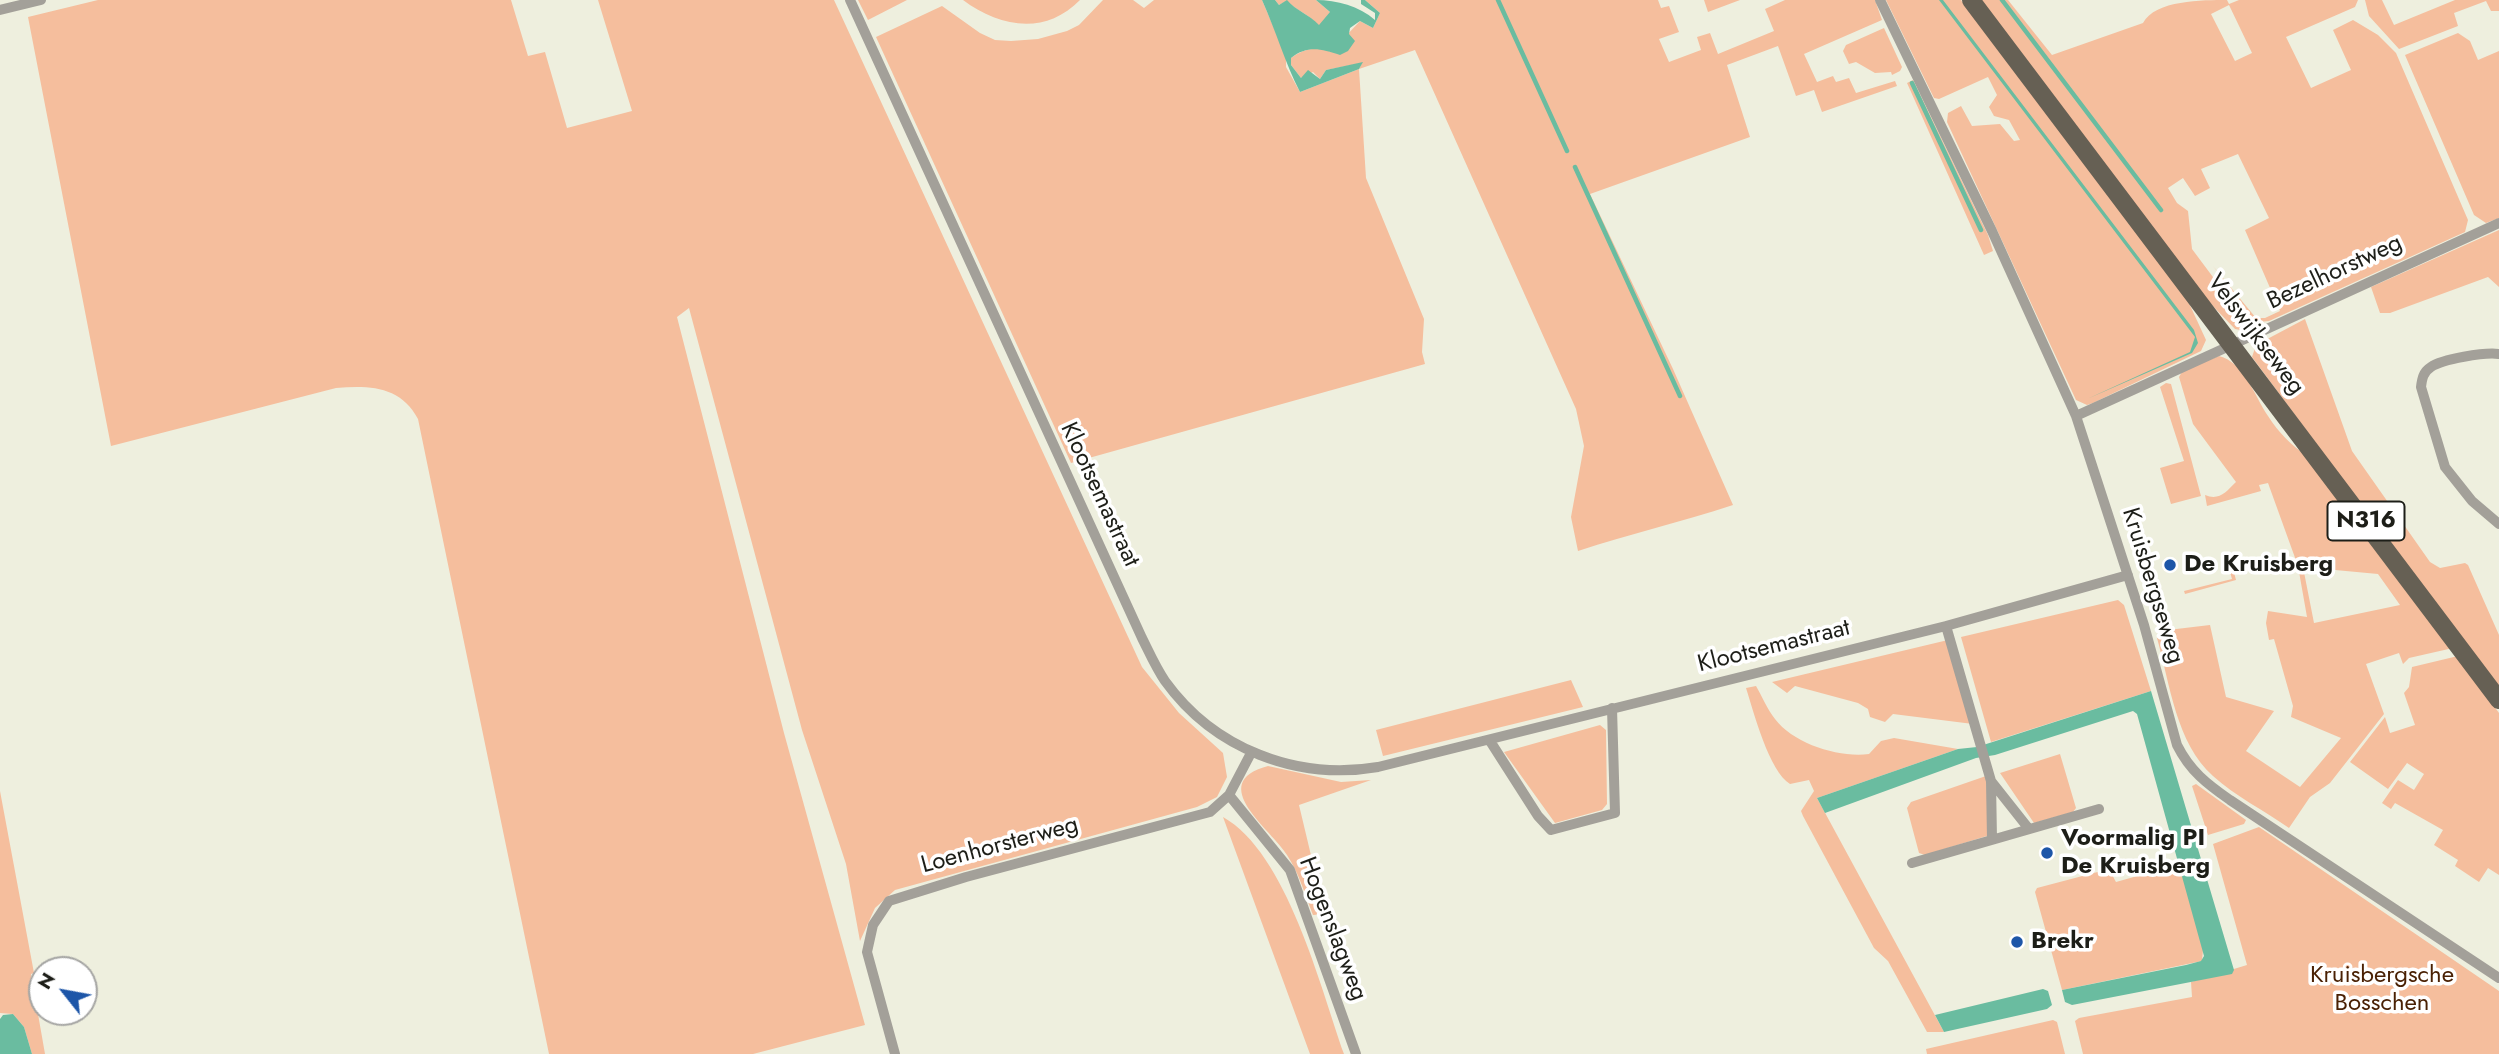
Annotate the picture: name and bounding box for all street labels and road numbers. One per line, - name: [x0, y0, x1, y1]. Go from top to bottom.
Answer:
- street label: Bezelhorstweg: [2263, 229, 2407, 317]
- street label: Velswijkseweg: [2200, 269, 2310, 401]
- street label: Klootsemastraat: [1053, 418, 1145, 572]
- road number: N316: [2328, 502, 2404, 540]
- street label: Kruisbergseweg: [2115, 505, 2189, 667]
- street label: Klootsemastraat: [1695, 614, 1853, 680]
- street label: Loenhorsterweg: [918, 811, 1082, 881]
- street label: Hogenslagweg: [1291, 853, 1373, 1005]

